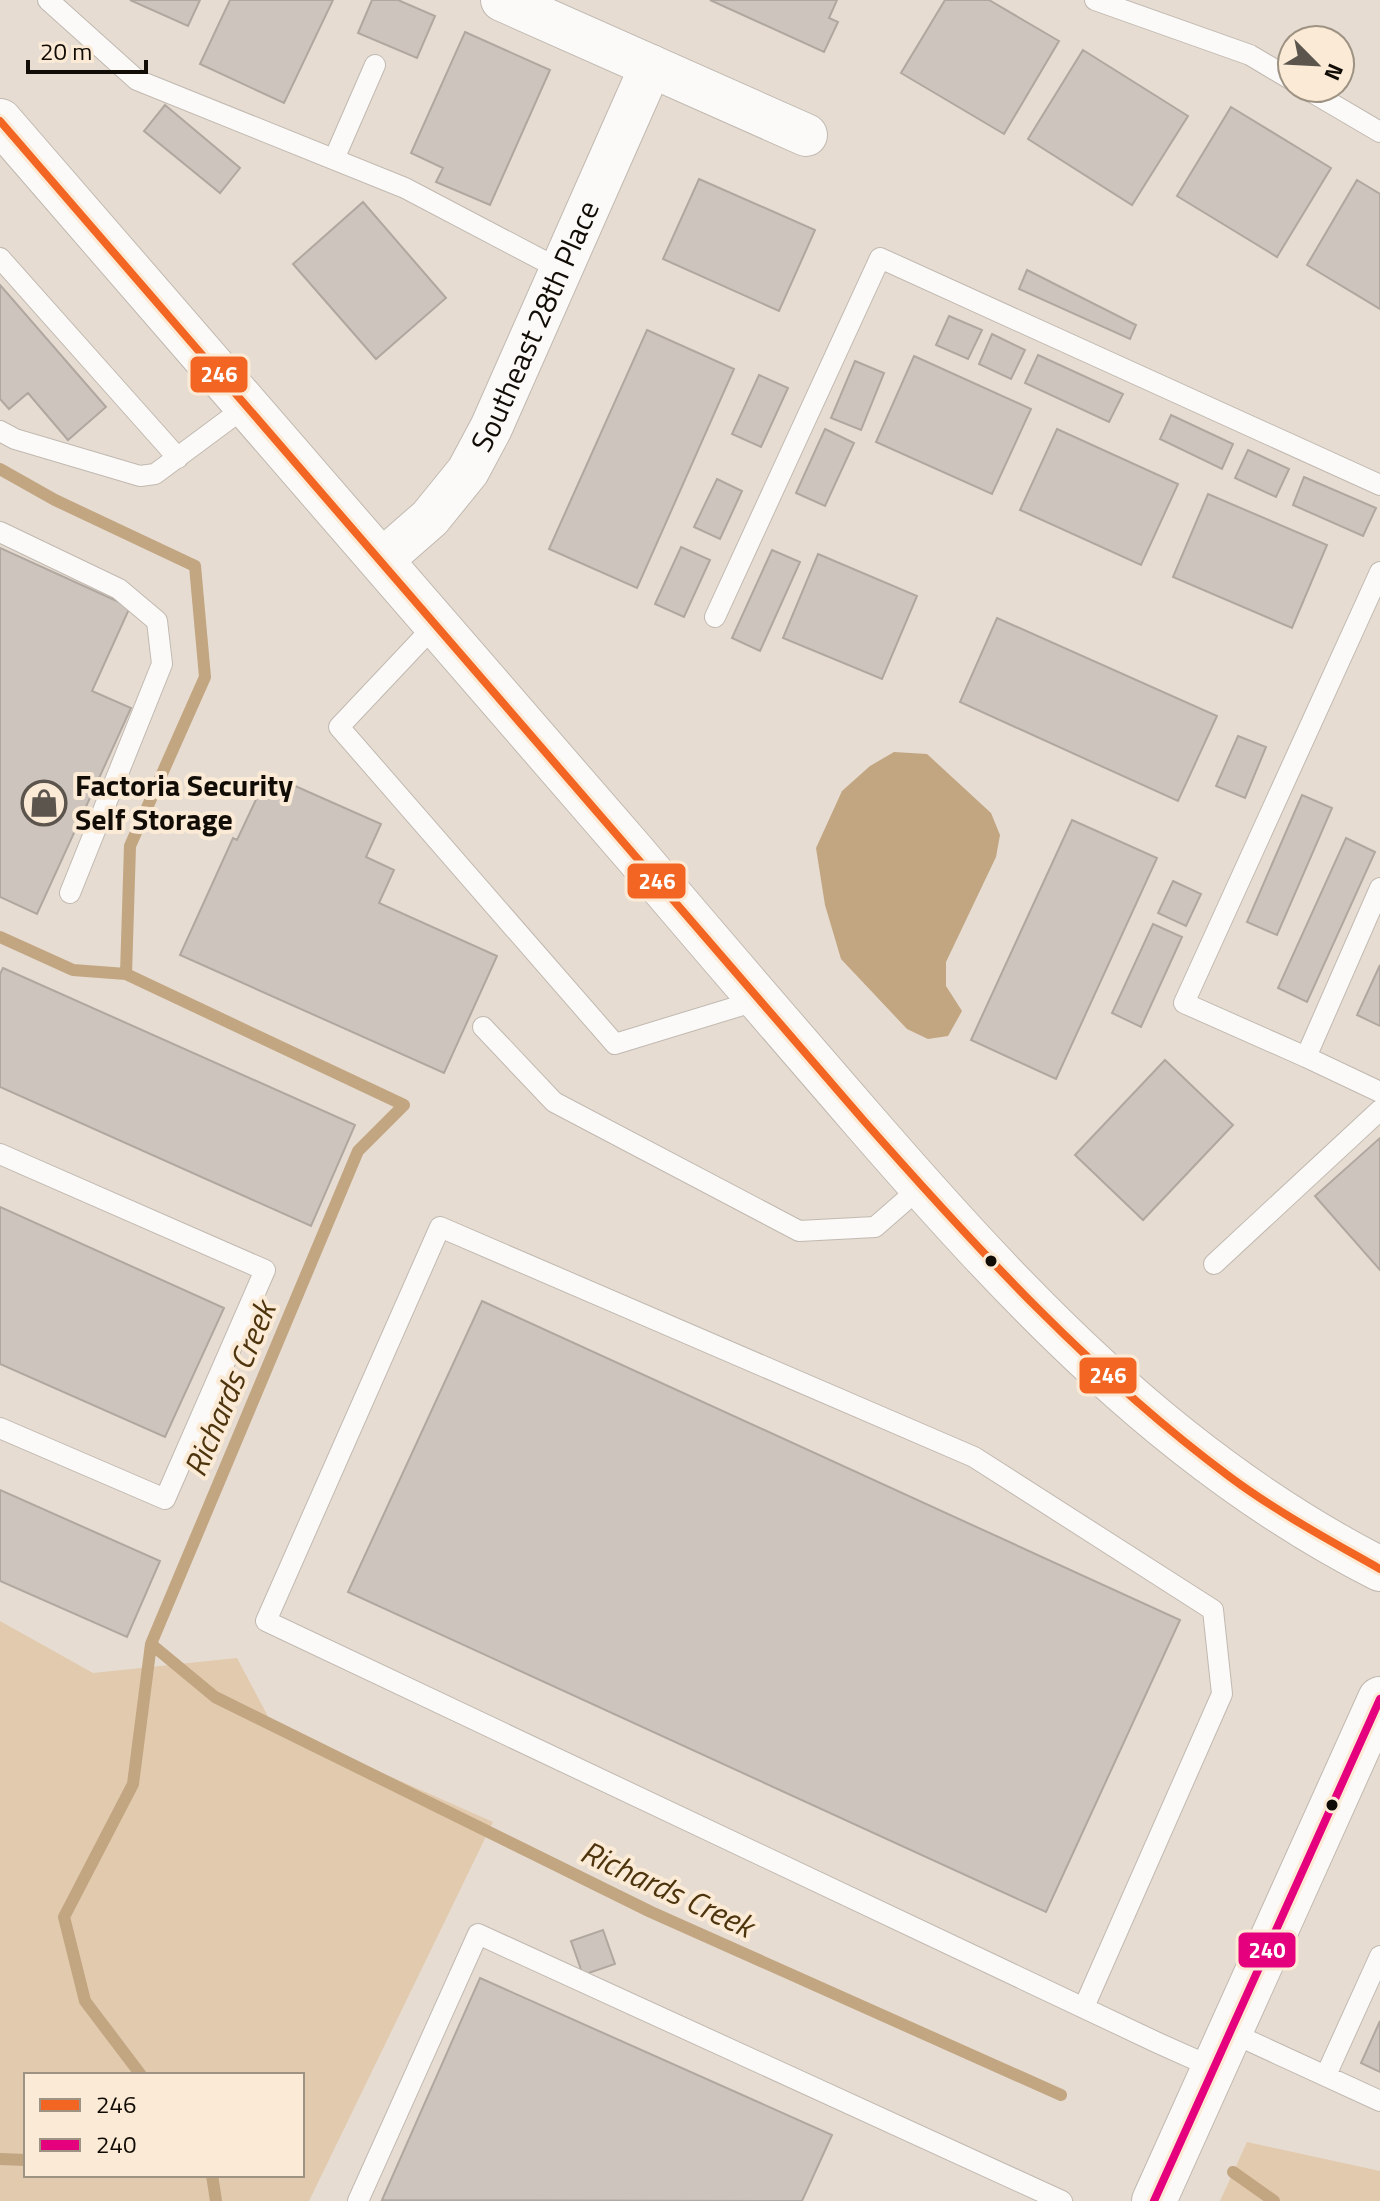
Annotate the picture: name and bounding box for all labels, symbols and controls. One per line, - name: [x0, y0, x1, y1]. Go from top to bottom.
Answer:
- scale bar: [28, 24, 146, 74]
- north arrow: [1276, 24, 1356, 104]
- text: 20 m: [40, 33, 92, 69]
- text: N: [1316, 58, 1353, 86]
- street label: Southeast 28th Place: [458, 193, 611, 460]
- line badge: 246: [189, 355, 249, 394]
- text: 246: [201, 357, 237, 391]
- place label: Factoria Security Self Storage: [75, 762, 293, 842]
- shop icon: Factoria Security Self Storage: [20, 779, 68, 827]
- line badge: 246: [626, 862, 687, 900]
- text: 246: [639, 864, 675, 898]
- unlabelled marker: [983, 1253, 999, 1269]
- water label: Richards Creek: [171, 1290, 289, 1483]
- line badge: 246: [1078, 1356, 1138, 1395]
- text: 246: [1090, 1358, 1126, 1392]
- unlabelled marker: [1324, 1797, 1340, 1813]
- water label: Richards Creek: [573, 1827, 765, 1951]
- line badge: 240: [1237, 1931, 1297, 1969]
- text: 240: [1249, 1933, 1285, 1967]
- legend: [24, 2073, 304, 2177]
- text: 246: [96, 2086, 136, 2122]
- text: 240: [96, 2126, 136, 2162]

